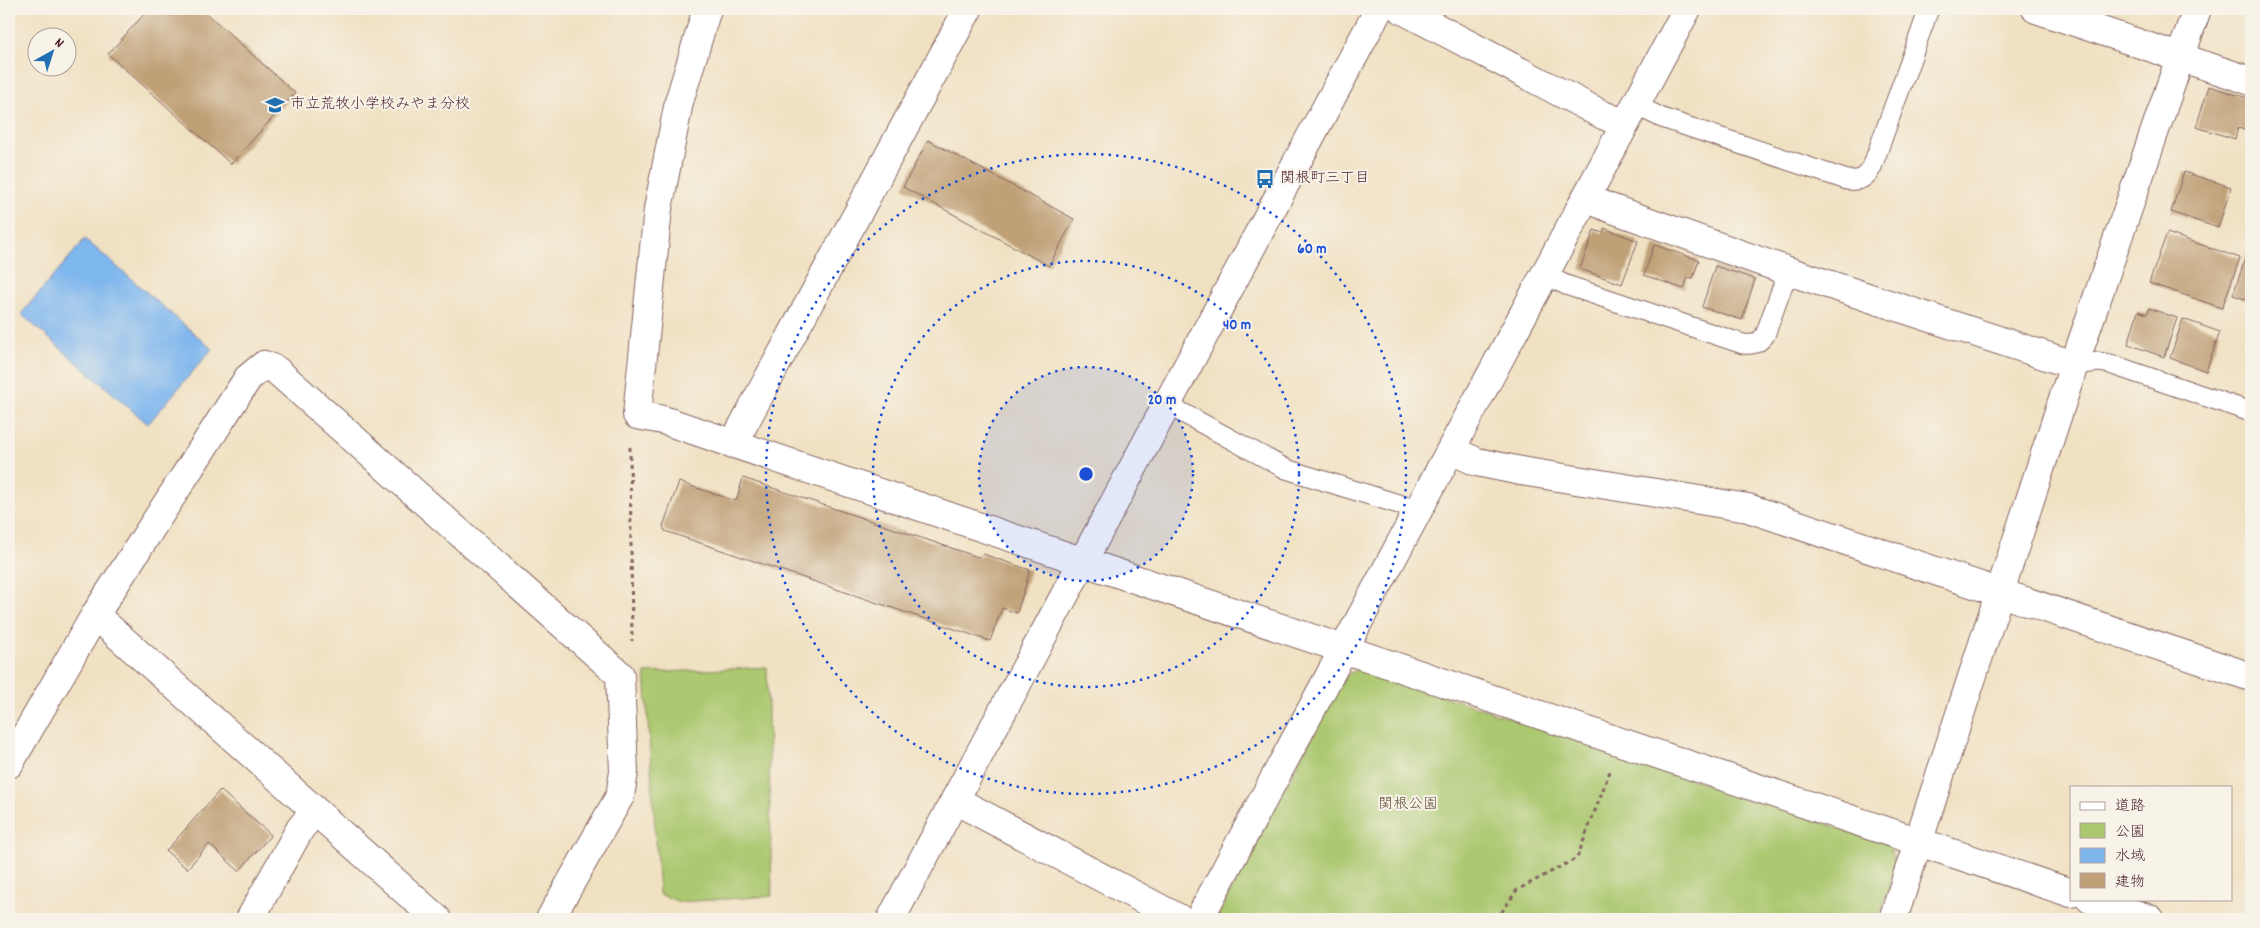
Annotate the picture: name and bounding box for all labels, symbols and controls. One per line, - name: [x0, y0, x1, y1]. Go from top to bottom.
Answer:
- north arrow: [28, 28, 78, 78]
- text: N: [50, 34, 68, 53]
- school or university icon: 市立荒牧小学校みやま分校: [264, 94, 286, 116]
- place label: 市立荒牧小学校みやま分校: [290, 94, 470, 116]
- bus stop icon: 関根町三丁目: [1254, 168, 1276, 190]
- place label: 関根町三丁目: [1280, 168, 1370, 190]
- text: 60 m: [1297, 239, 1327, 261]
- text: 40 m: [1223, 315, 1251, 337]
- text: 20 m: [1148, 390, 1176, 412]
- centre of rings: [1077, 465, 1095, 483]
- legend: [2070, 786, 2232, 900]
- park label: 関根公園: [1378, 794, 1438, 816]
- text: 道路: [2115, 796, 2145, 818]
- text: 公園: [2115, 822, 2145, 844]
- text: 水域: [2115, 846, 2145, 868]
- text: 建物: [2115, 872, 2145, 894]

